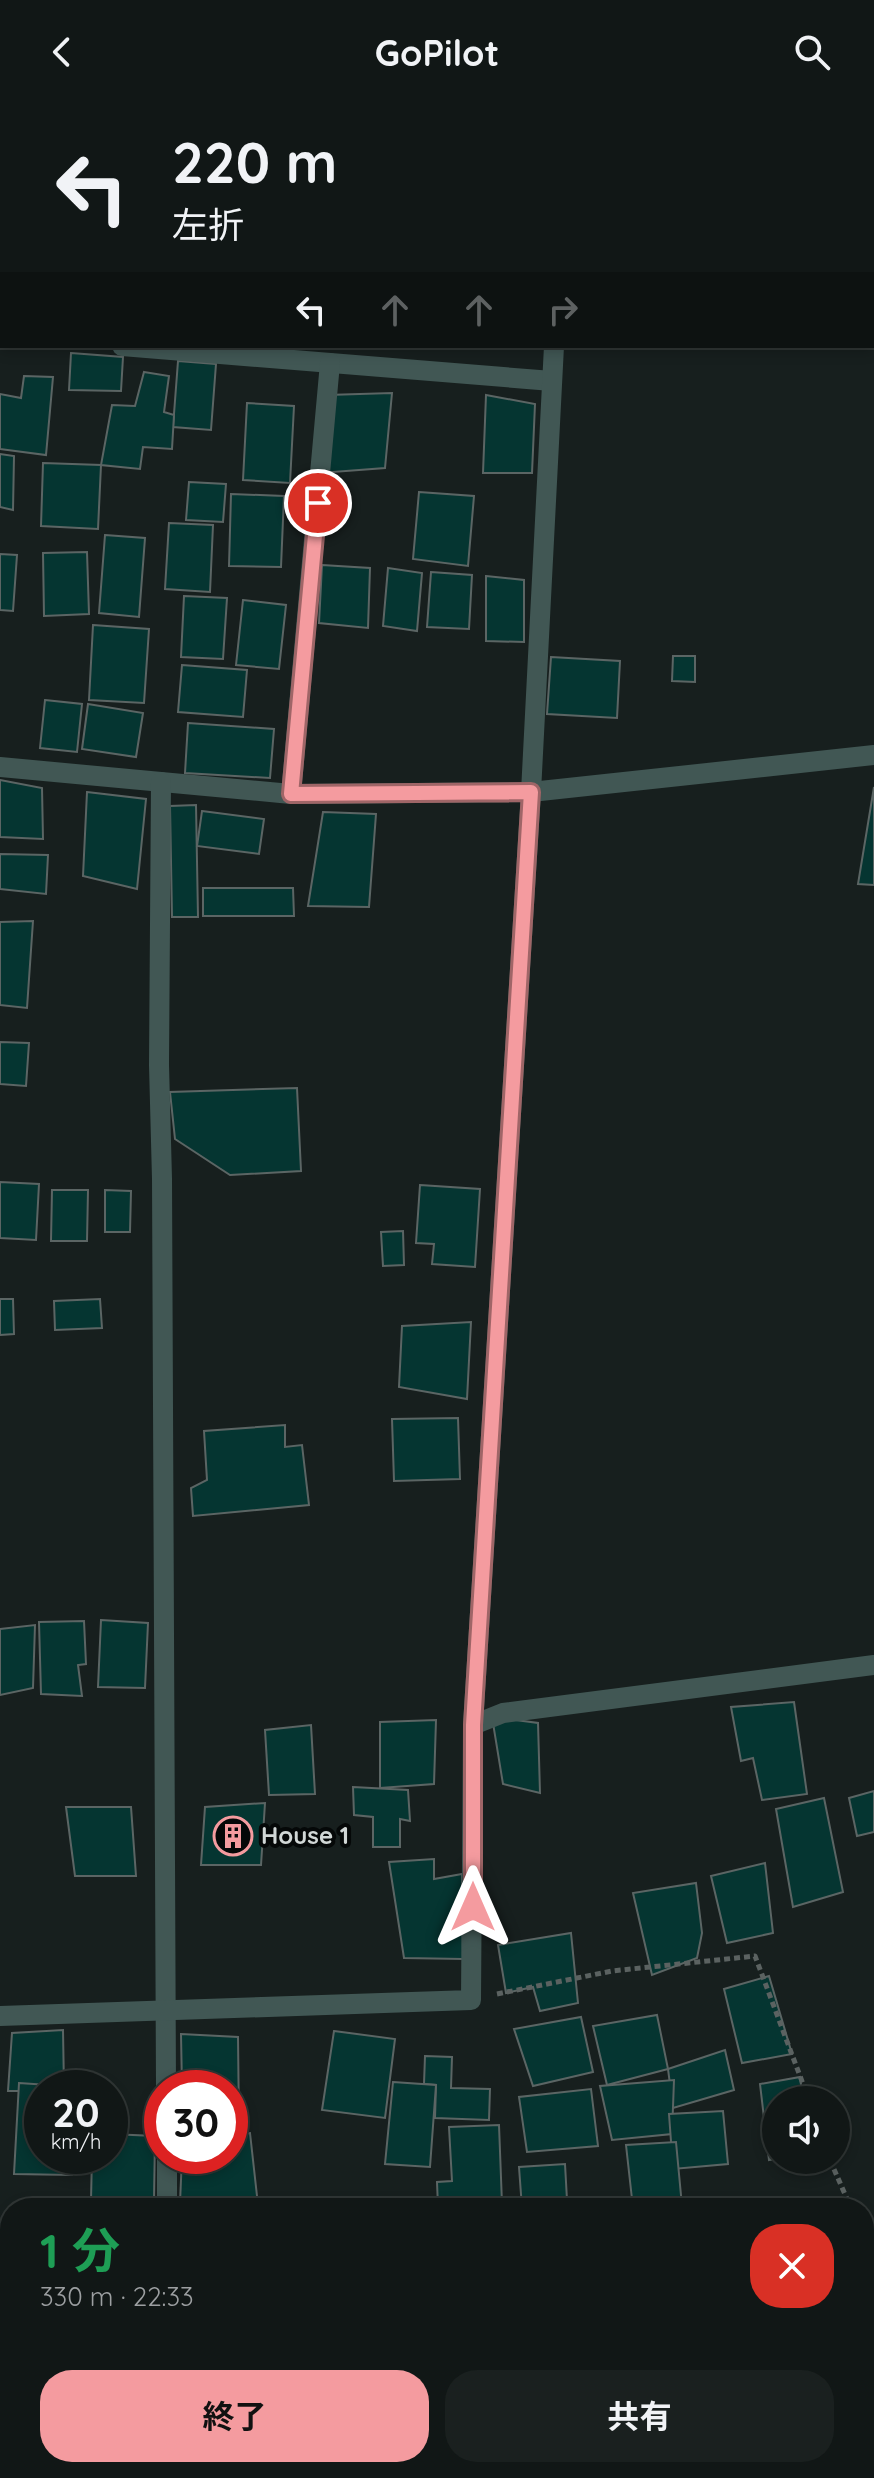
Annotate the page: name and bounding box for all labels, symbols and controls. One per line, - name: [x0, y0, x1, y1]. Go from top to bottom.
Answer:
- icon: back: [40, 30, 84, 74]
- text: GoPilot: [375, 30, 499, 75]
- icon: search: [790, 30, 834, 74]
- text: 220 m: [172, 127, 337, 197]
- icon: left: [40, 136, 144, 240]
- text: 左折: [172, 202, 244, 247]
- icon: left: [289, 288, 333, 332]
- icon: ahead: [373, 288, 417, 332]
- icon: ahead: [457, 288, 501, 332]
- icon: right: [541, 288, 585, 332]
- pin: [284, 469, 352, 537]
- icon: arrive: [296, 481, 340, 525]
- building icon: House 1: [212, 1815, 254, 1857]
- place label: House 1: [261, 1820, 349, 1850]
- position arrow: [431, 1865, 515, 1949]
- speed limit sign: 30: [144, 2070, 248, 2174]
- map controls: [762, 2086, 850, 2174]
- button: sound: [762, 2086, 850, 2174]
- text: 20: [52, 2087, 100, 2137]
- text: km/h: [51, 2129, 101, 2154]
- text: 1 分: [40, 2220, 120, 2280]
- button: close: [750, 2224, 834, 2308]
- text: 330 m · 22:33: [40, 2280, 194, 2313]
- button: 終了: [40, 2370, 429, 2462]
- button: 共有: [445, 2370, 834, 2462]

